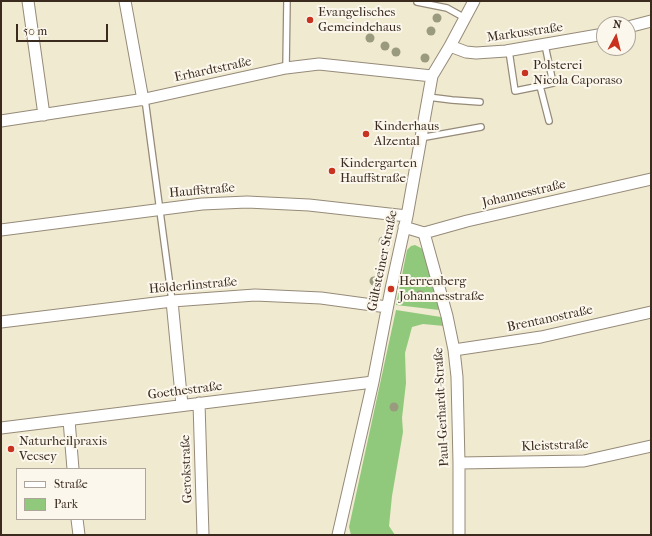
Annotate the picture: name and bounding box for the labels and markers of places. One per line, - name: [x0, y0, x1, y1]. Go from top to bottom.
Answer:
- place label: Evangelisches Gemeindehaus: [318, 5, 401, 36]
- marker: Evangelisches Gemeindehaus: [305, 15, 315, 25]
- place label: Polsterei Nicola Caporaso: [533, 58, 622, 89]
- marker: Polsterei Nicola Caporaso: [520, 68, 530, 78]
- place label: Kinderhaus Alzental: [374, 119, 439, 150]
- marker: Kinderhaus Alzental: [361, 129, 371, 139]
- place label: Kindergarten Hauffstraße: [340, 156, 417, 187]
- marker: Kindergarten Hauffstraße: [327, 166, 337, 176]
- place label: Herrenberg Johannesstraße: [399, 274, 484, 305]
- marker: Herrenberg Johannesstraße: [386, 284, 396, 294]
- place label: Naturheilpraxis Vecsey: [19, 434, 107, 465]
- marker: Naturheilpraxis Vecsey: [6, 444, 16, 454]

